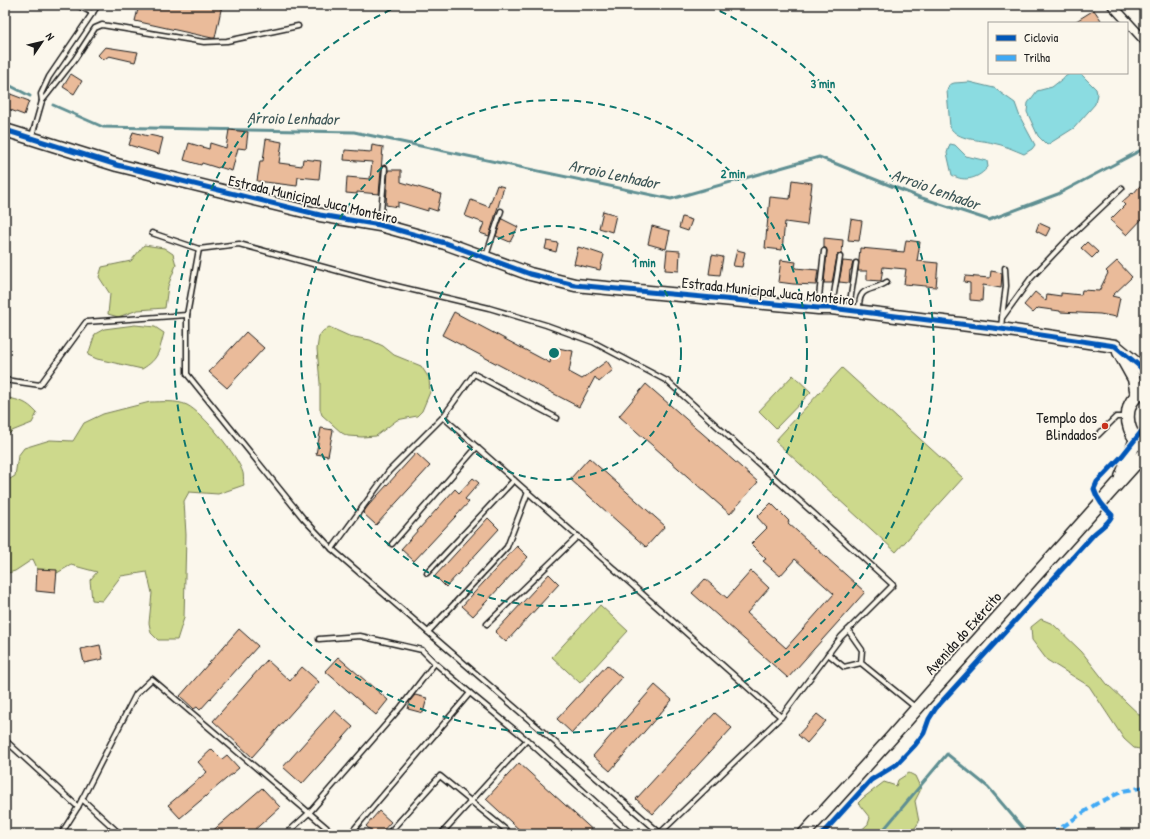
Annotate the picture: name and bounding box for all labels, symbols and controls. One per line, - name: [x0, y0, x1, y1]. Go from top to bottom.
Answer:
- north arrow: [22, 22, 62, 62]
- legend: [988, 22, 1128, 74]
- text: Ciclovia: [1024, 29, 1058, 46]
- text: N: [43, 30, 58, 43]
- text: Trilha: [1024, 49, 1050, 66]
- text: 3 min: [811, 75, 836, 92]
- water label: Arroio Lenhador: [247, 106, 341, 130]
- water label: Arroio Lenhador: [567, 154, 663, 195]
- water label: Arroio Lenhador: [889, 163, 985, 216]
- text: 2 min: [721, 165, 746, 182]
- street label: Estrada Municipal Juca Monteiro: [226, 169, 400, 229]
- text: 1 min: [632, 254, 656, 271]
- street label: Estrada Municipal Juca Monteiro: [681, 272, 855, 310]
- centre of rings: [547, 346, 561, 360]
- place label: Templo dos Blindados: [1036, 407, 1097, 445]
- marker: Templo dos Blindados: [1100, 421, 1110, 431]
- street label: Avenida do Exército: [920, 587, 1006, 679]

